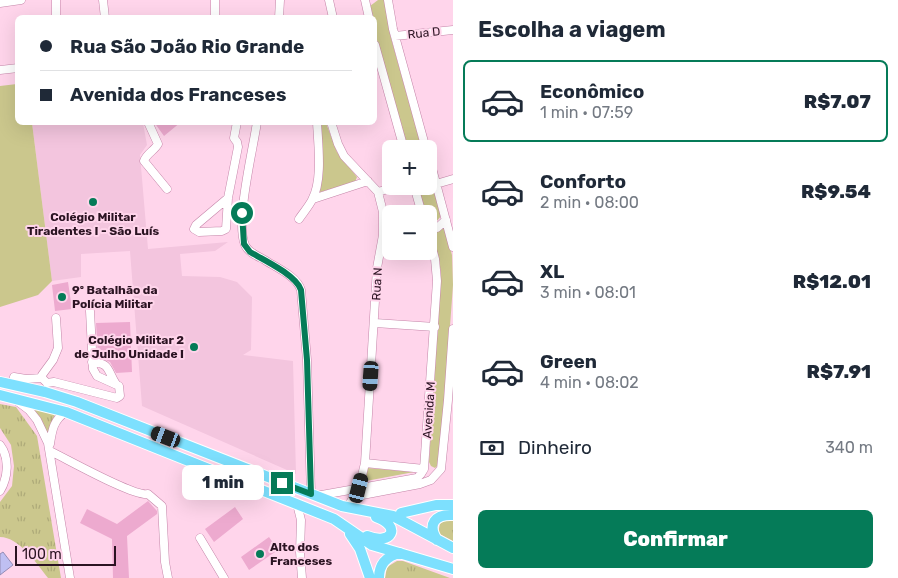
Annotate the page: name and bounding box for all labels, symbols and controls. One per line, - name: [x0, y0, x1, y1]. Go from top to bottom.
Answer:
- text: Escolha a viagem: [478, 16, 666, 43]
- street label: Rua D: [407, 24, 441, 42]
- text: Rua São João Rio Grande: [70, 35, 304, 58]
- icon: car: [480, 79, 525, 124]
- text: Econômico: [540, 80, 644, 103]
- text: Avenida dos Franceses: [70, 83, 286, 106]
- text: R$7.07: [804, 90, 871, 113]
- text: 1 min · 07:59: [540, 103, 633, 122]
- map controls: [382, 140, 437, 260]
- button: +: [382, 140, 437, 195]
- icon: car: [480, 169, 525, 214]
- text: Conforto: [540, 170, 626, 193]
- text: R$9.54: [801, 180, 871, 203]
- text: 2 min · 08:00: [540, 193, 639, 212]
- marker: Colégio Militar Tiradentes I - São Luís: [87, 196, 99, 208]
- route start: [231, 202, 253, 224]
- button: −: [382, 205, 437, 260]
- place label: Colégio Militar Tiradentes I - São Luís: [27, 210, 159, 238]
- icon: car: [480, 259, 525, 304]
- text: XL: [540, 260, 564, 283]
- street label: Rua N: [369, 267, 385, 301]
- text: R$12.01: [793, 270, 871, 293]
- place label: 9º Batalhão da Polícia Militar: [72, 283, 158, 311]
- text: 3 min · 08:01: [540, 283, 636, 302]
- marker: 9º Batalhão da Polícia Militar: [56, 291, 68, 303]
- place label: Colégio Militar 2 de Julho Unidade I: [74, 333, 184, 361]
- marker: Colégio Militar 2 de Julho Unidade I: [188, 341, 200, 353]
- icon: car: [480, 349, 525, 394]
- text: Green: [540, 350, 597, 373]
- text: R$7.91: [807, 360, 871, 383]
- car: [362, 361, 379, 391]
- text: 4 min · 08:02: [540, 373, 639, 392]
- street label: Avenida M: [420, 381, 438, 439]
- car: [149, 425, 182, 449]
- icon: cash: [478, 434, 506, 462]
- text: Dinheiro: [518, 436, 592, 459]
- text: 340 m: [825, 438, 873, 457]
- callout: 1 min: [182, 466, 264, 500]
- route end: [271, 472, 293, 494]
- car: [348, 472, 369, 504]
- text: 1 min: [202, 473, 244, 492]
- button: Confirmar: [478, 510, 873, 568]
- place label: Alto dos Franceses: [270, 540, 332, 568]
- scale bar: [15, 543, 116, 566]
- text: 100 m: [22, 546, 62, 563]
- marker: Alto dos Franceses: [254, 548, 266, 560]

